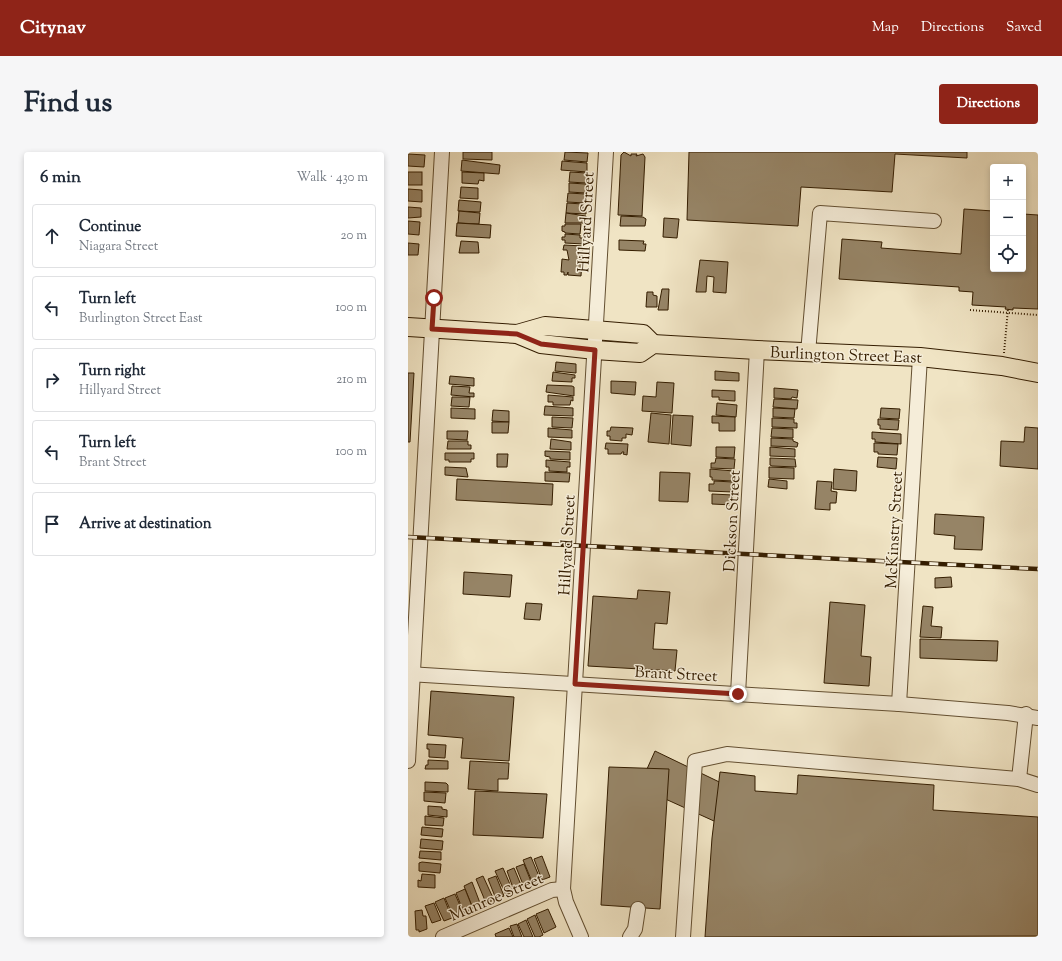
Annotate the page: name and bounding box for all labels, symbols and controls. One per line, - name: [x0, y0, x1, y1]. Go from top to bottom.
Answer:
- text: Citynav: [20, 15, 86, 42]
- text: Map: [872, 18, 899, 38]
- text: Directions: [921, 18, 984, 38]
- text: Saved: [1006, 18, 1042, 38]
- text: Find us: [24, 84, 112, 124]
- button: Directions: [939, 84, 1038, 124]
- map controls: [990, 164, 1026, 272]
- button: +: [990, 164, 1026, 200]
- text: 6 min: [40, 166, 81, 190]
- text: Walk · 430 m: [297, 169, 368, 187]
- street label: Hillyard Street: [573, 171, 602, 273]
- button: −: [990, 200, 1026, 236]
- text: Continue: [79, 217, 141, 238]
- icon: ahead: [41, 225, 63, 247]
- text: 20 m: [341, 227, 367, 245]
- button: locate: [990, 236, 1026, 272]
- text: Niagara Street: [79, 238, 158, 256]
- text: Turn left: [79, 289, 136, 310]
- route start: [425, 289, 443, 307]
- icon: left: [41, 297, 63, 319]
- text: 100 m: [335, 299, 367, 317]
- text: Burlington Street East: [79, 310, 202, 328]
- street label: Burlington Street East: [770, 342, 923, 371]
- text: Turn right: [79, 361, 145, 382]
- icon: right: [41, 369, 63, 391]
- text: 210 m: [336, 371, 367, 389]
- text: Hillyard Street: [79, 382, 161, 400]
- text: Turn left: [79, 433, 136, 454]
- icon: left: [41, 441, 63, 463]
- text: 100 m: [335, 443, 367, 461]
- text: Brant Street: [79, 454, 146, 472]
- street label: Dickson Street: [719, 469, 748, 573]
- street label: McKinstry Street: [881, 470, 910, 590]
- street label: Hillyard Street: [554, 494, 583, 596]
- icon: arrive: [41, 513, 63, 535]
- text: Arrive at destination: [79, 514, 212, 535]
- street label: Brant Street: [634, 662, 718, 689]
- route end: [729, 685, 747, 703]
- street label: Munroe Street: [447, 868, 548, 928]

